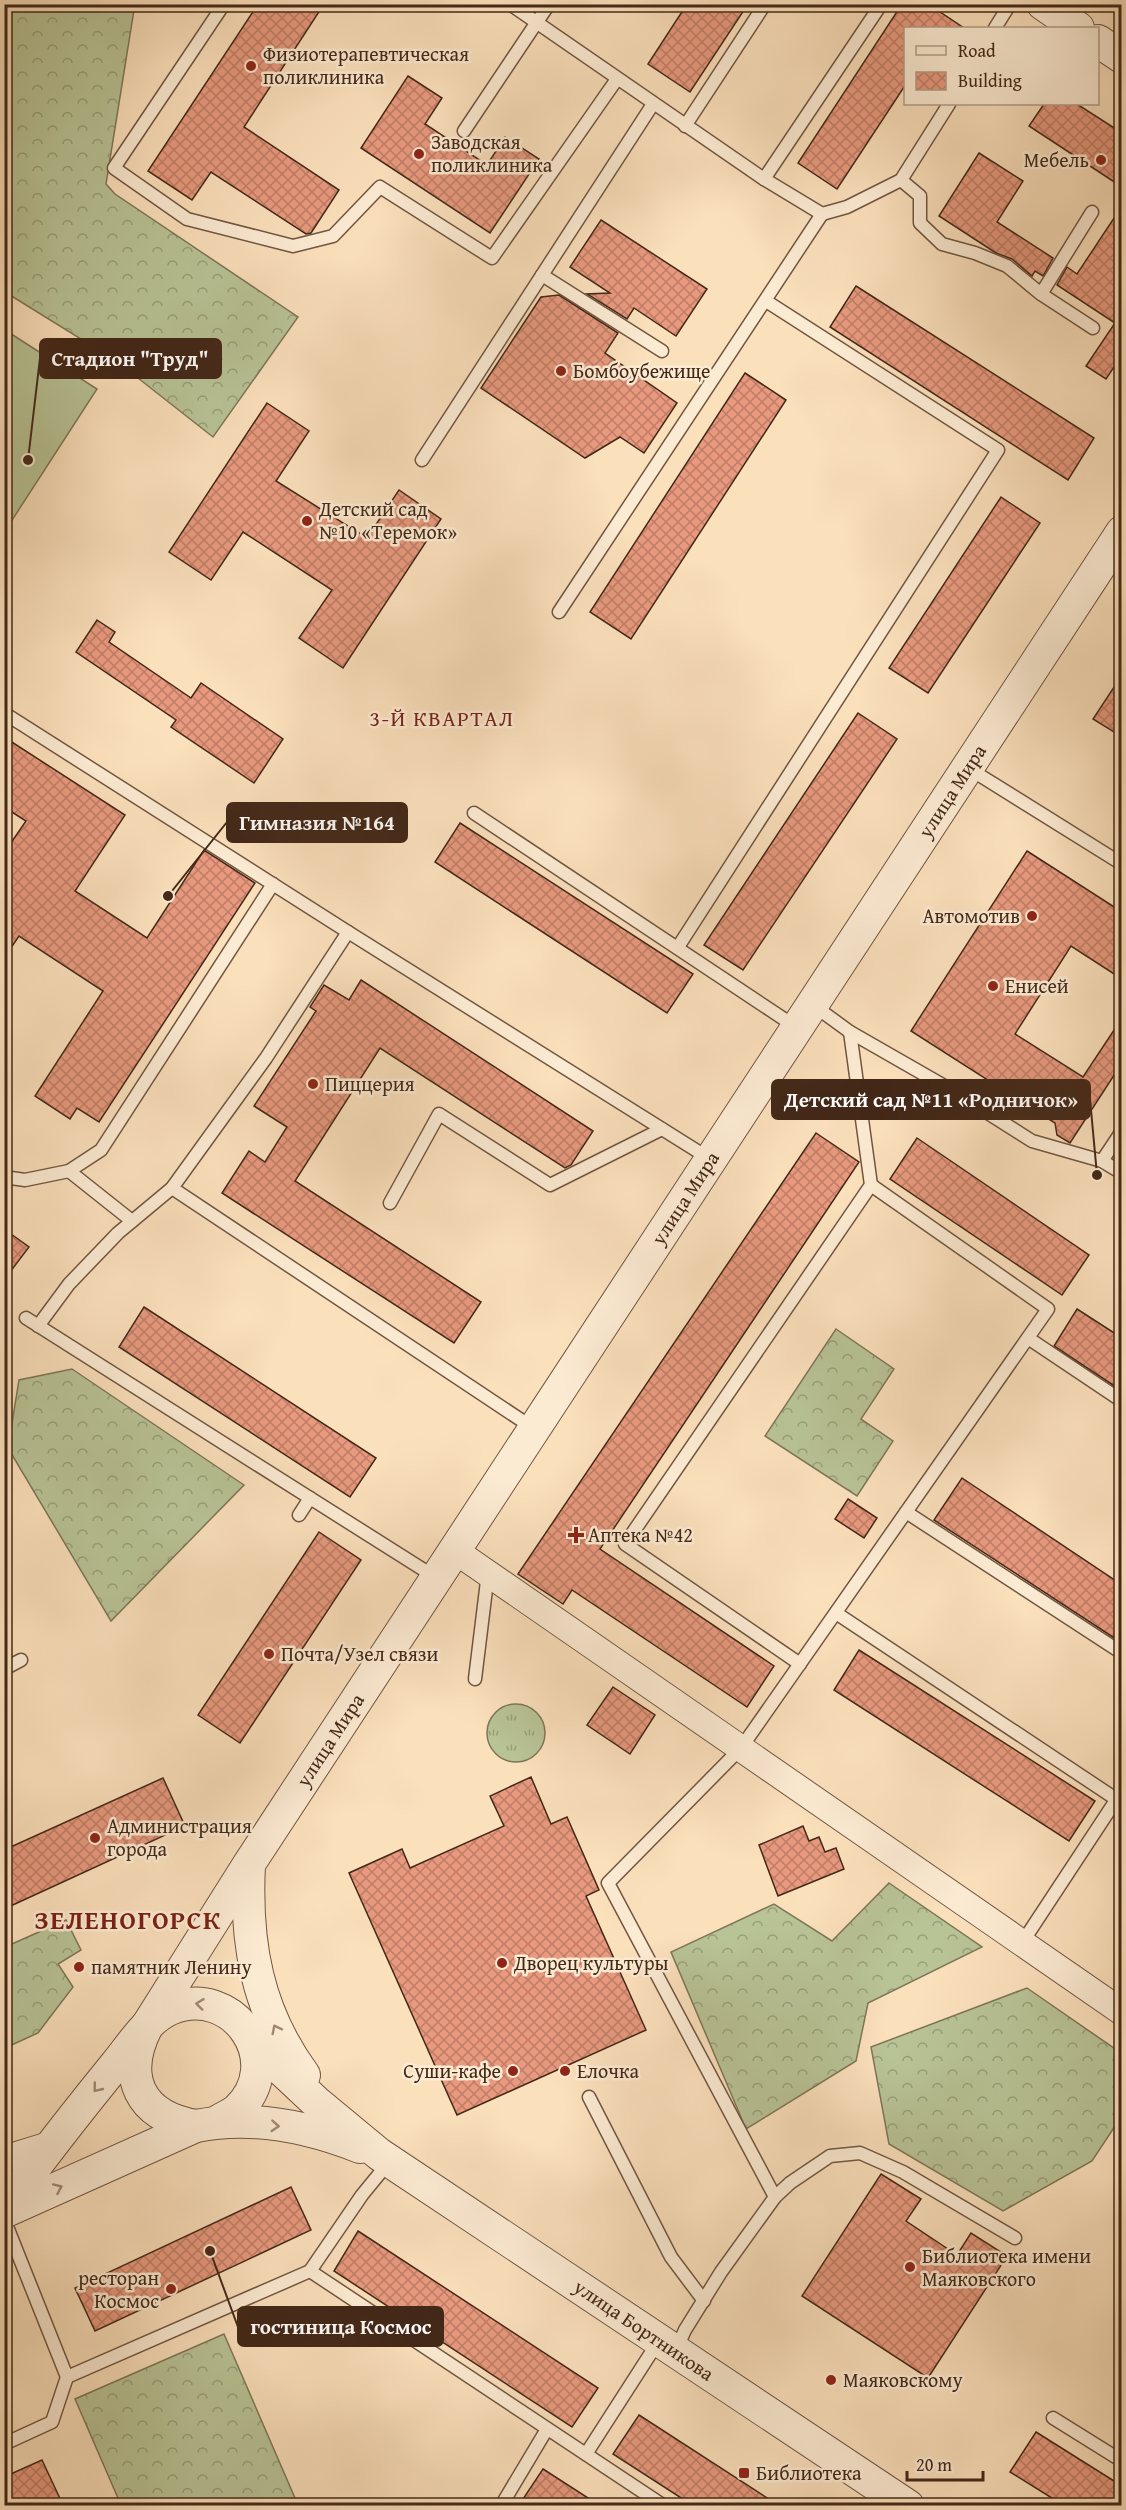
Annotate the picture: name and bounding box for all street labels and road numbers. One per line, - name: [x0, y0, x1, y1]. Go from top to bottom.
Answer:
- street label: улица Мира: [910, 738, 993, 844]
- street label: улица Мира: [643, 1145, 726, 1251]
- street label: улица Мира: [288, 1687, 371, 1793]
- street label: улица Бортникова: [567, 2271, 721, 2388]

